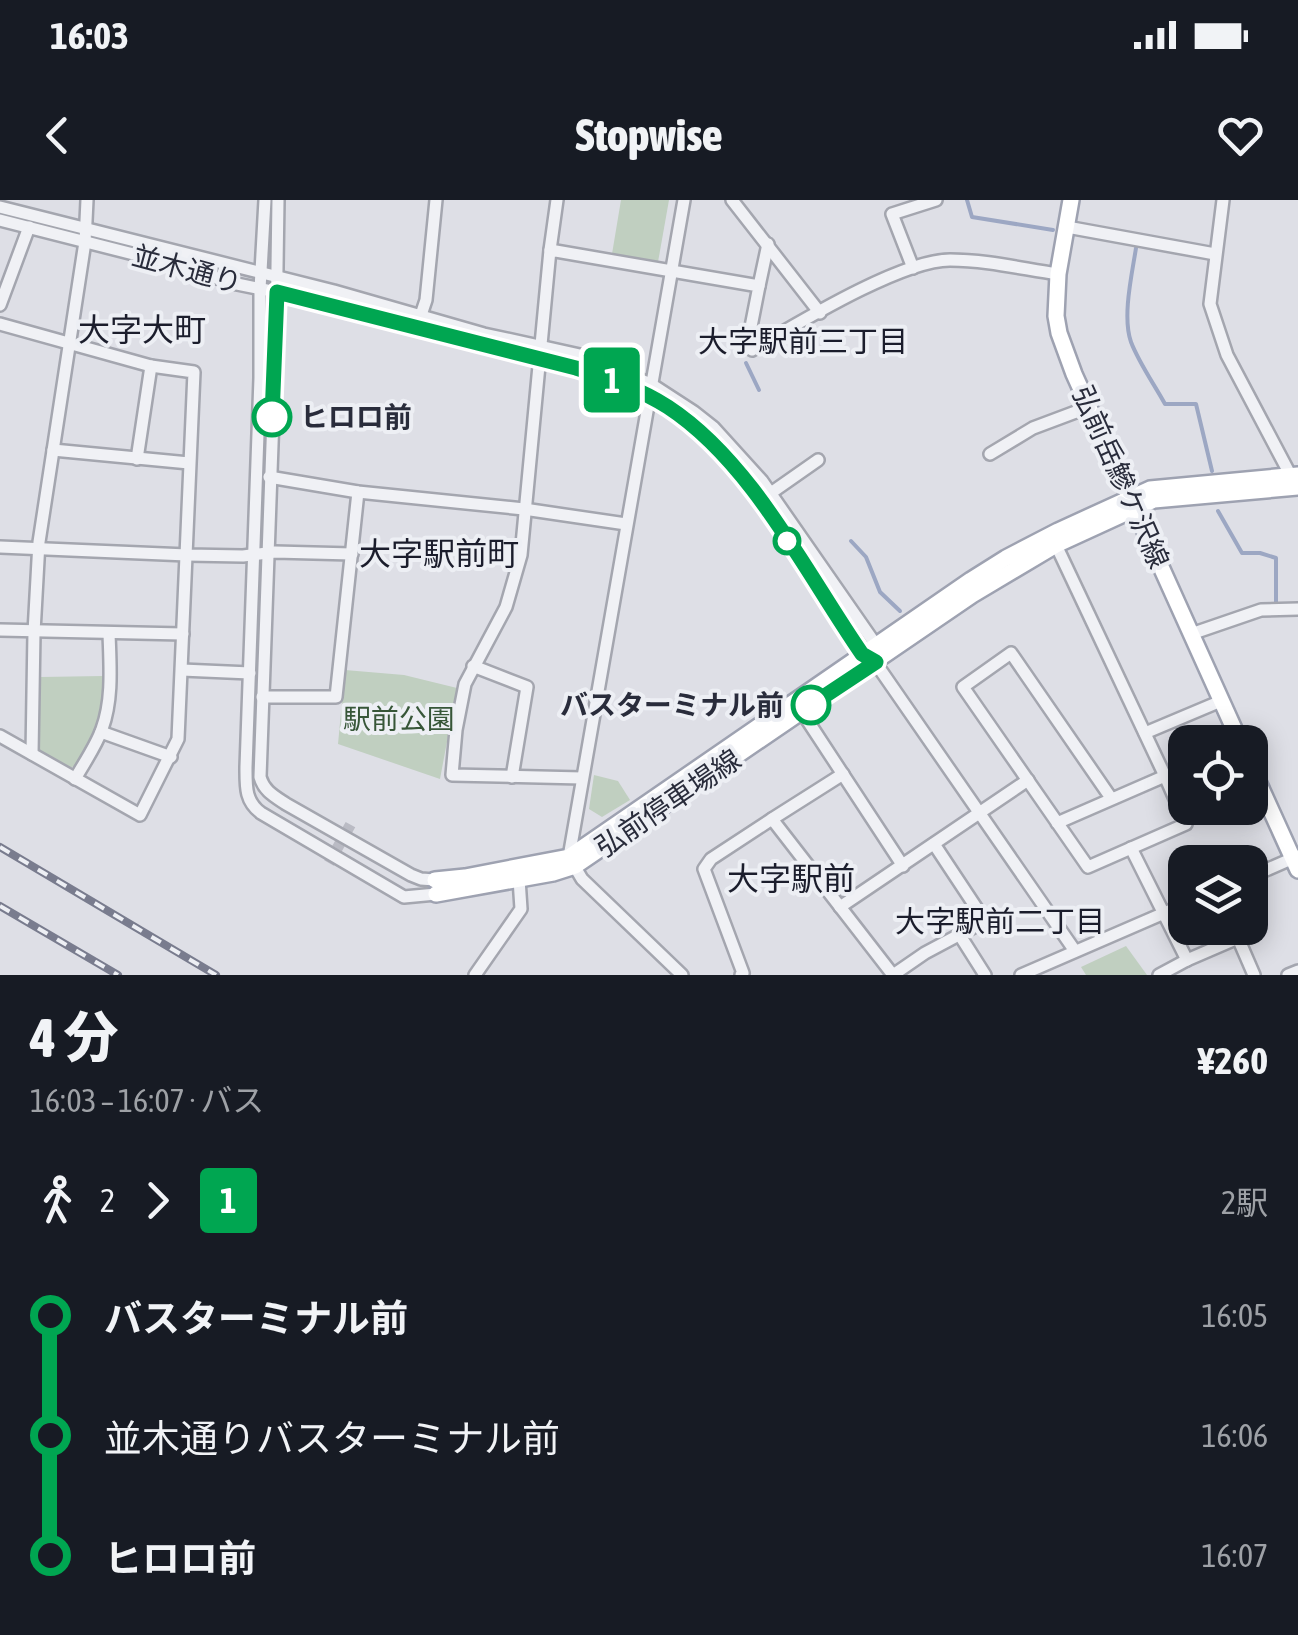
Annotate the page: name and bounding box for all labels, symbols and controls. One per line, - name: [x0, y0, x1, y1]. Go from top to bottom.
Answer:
- text: 16:03: [50, 14, 129, 57]
- icon: back: [30, 108, 85, 163]
- icon: heart: [1213, 108, 1268, 163]
- text: Stopwise: [576, 109, 722, 161]
- street label: 並木通り: [129, 239, 245, 299]
- district label: 大字大町: [78, 311, 206, 348]
- district label: 大字駅前三丁目: [698, 324, 908, 358]
- line badge: 1: [580, 348, 644, 412]
- text: 1: [604, 360, 620, 400]
- street label: 弘前岳鰺ケ沢線: [1067, 381, 1175, 573]
- marker: ヒロロ前: [253, 398, 291, 436]
- place label: ヒロロ前: [300, 401, 412, 433]
- unlabelled marker: [774, 528, 800, 554]
- district label: 大字駅前町: [359, 535, 519, 572]
- marker: バスターミナル前: [792, 686, 830, 724]
- place label: バスターミナル前: [560, 689, 784, 721]
- park label: 駅前公園: [343, 703, 455, 735]
- map controls: [1168, 725, 1268, 945]
- button: locate: [1168, 725, 1268, 825]
- street label: 弘前停車場線: [589, 743, 747, 863]
- button: layers: [1168, 845, 1268, 945]
- district label: 大字駅前: [727, 860, 855, 897]
- district label: 大字駅前二丁目: [895, 904, 1105, 938]
- text: 4 分: [30, 1006, 118, 1069]
- text: ¥260: [1198, 1039, 1268, 1082]
- text: 16:03 – 16:07 · バス: [30, 1082, 264, 1119]
- icon: walk: [30, 1173, 85, 1228]
- icon: forward: [130, 1173, 185, 1228]
- text: 1: [220, 1180, 237, 1220]
- text: 2: [100, 1182, 115, 1219]
- text: 2駅: [1221, 1184, 1268, 1221]
- text: バスターミナル前: [104, 1297, 408, 1340]
- text: 16:05: [1202, 1297, 1268, 1334]
- text: 並木通りバスターミナル前: [104, 1417, 560, 1460]
- text: 16:06: [1202, 1417, 1268, 1454]
- text: ヒロロ前: [104, 1537, 256, 1580]
- text: 16:07: [1202, 1537, 1268, 1574]

